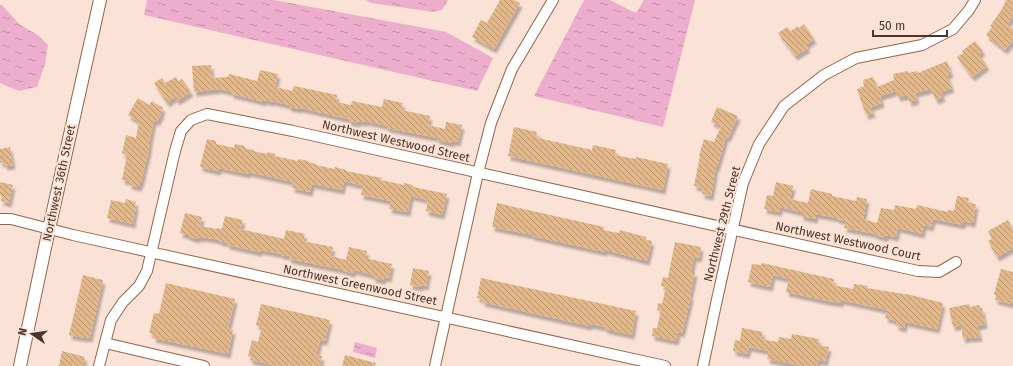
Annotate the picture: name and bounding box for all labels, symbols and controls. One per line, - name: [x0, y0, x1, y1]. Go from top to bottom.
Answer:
- scale bar: [873, 12, 947, 38]
- text: 50 m: [879, 19, 905, 33]
- street label: Northwest Westwood Street: [321, 117, 472, 165]
- street label: Northwest 36th Street: [40, 123, 78, 243]
- street label: Northwest 29th Street: [701, 164, 743, 283]
- street label: Northwest Westwood Court: [774, 219, 923, 263]
- street label: Northwest Greenwood Street: [282, 262, 439, 308]
- north arrow: [12, 314, 52, 354]
- text: N: [16, 327, 30, 337]

